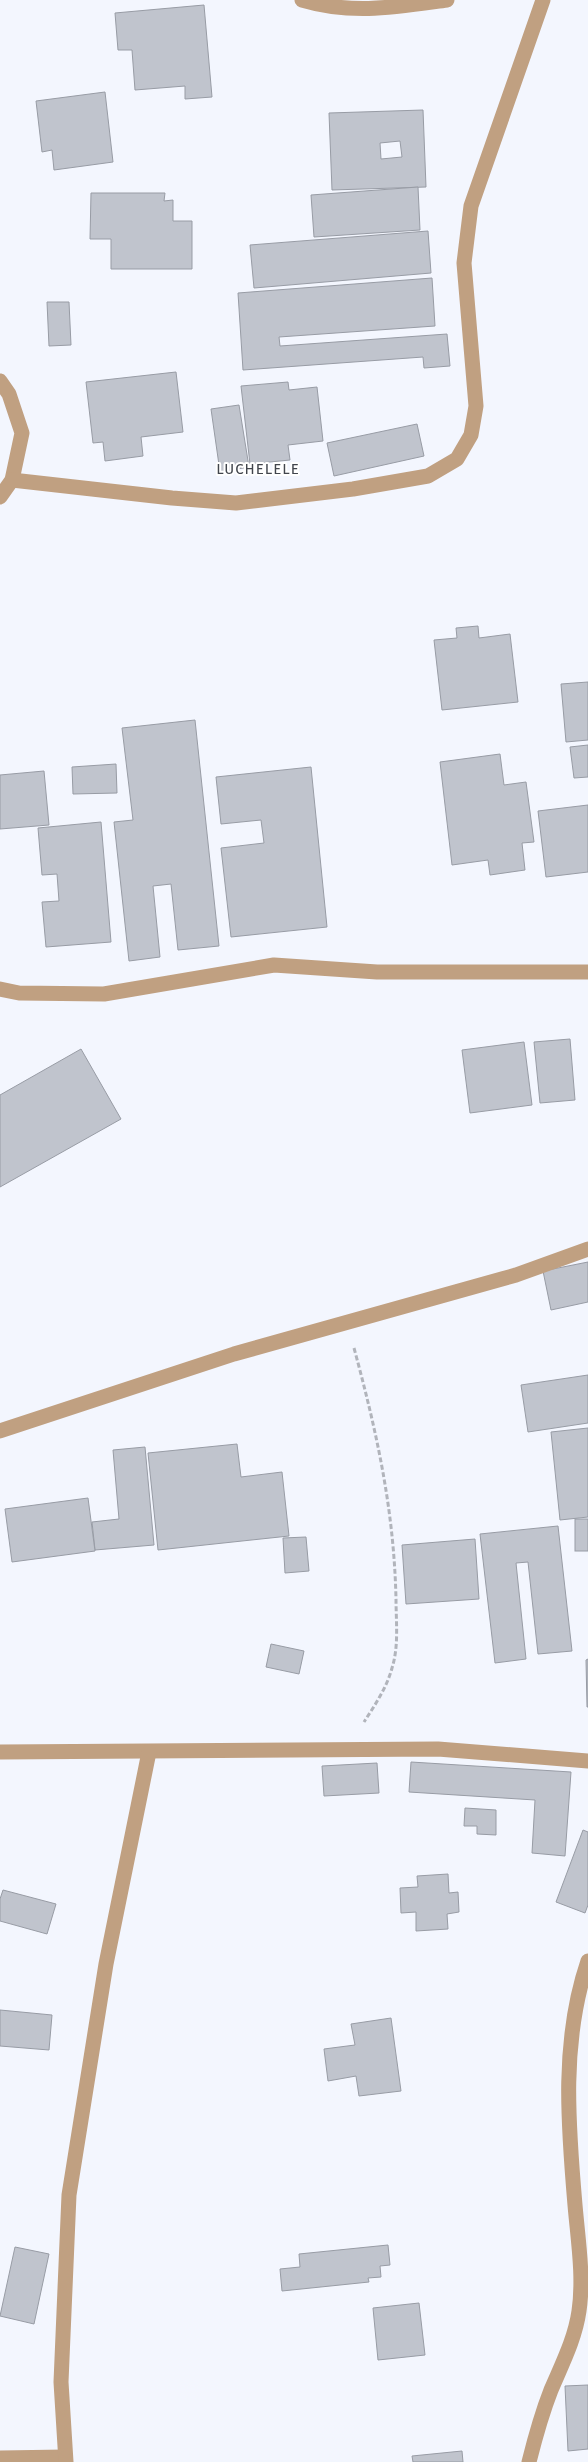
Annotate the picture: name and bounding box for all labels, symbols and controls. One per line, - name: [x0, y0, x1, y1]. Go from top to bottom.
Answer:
- district label: LUCHELELE: [216, 460, 300, 478]

